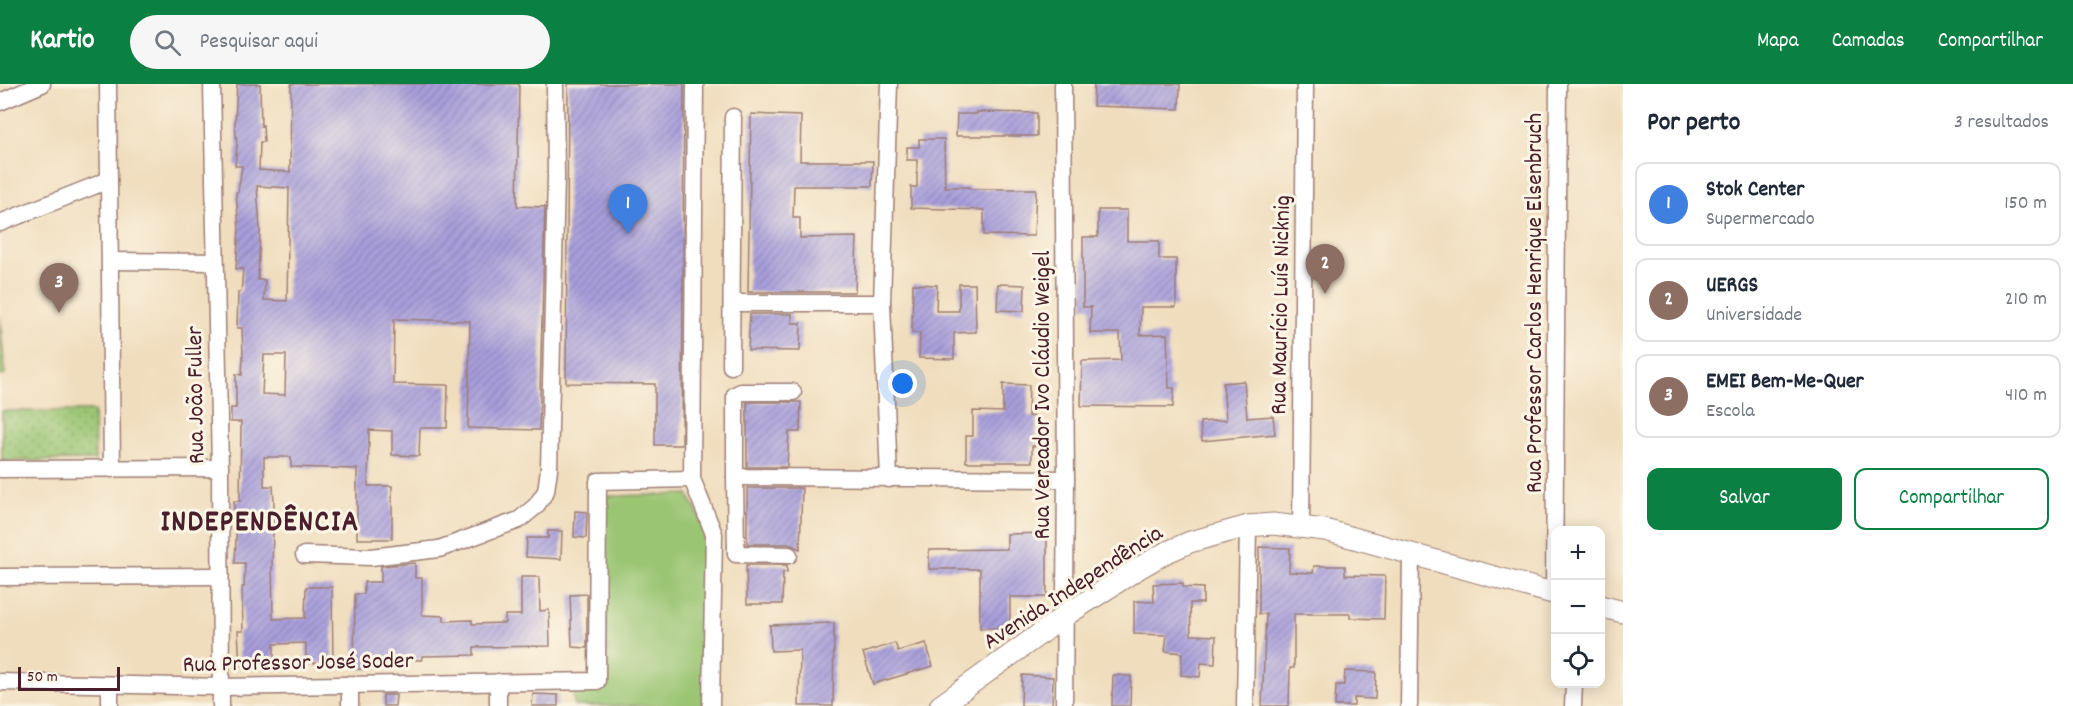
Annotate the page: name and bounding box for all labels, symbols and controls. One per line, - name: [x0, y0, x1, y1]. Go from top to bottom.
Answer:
- search box: [130, 15, 550, 69]
- text: Kartio: [30, 22, 94, 62]
- icon: search: [151, 26, 184, 59]
- text: Pesquisar aqui: [199, 27, 318, 58]
- text: Mapa: [1757, 27, 1799, 57]
- text: Camadas: [1832, 27, 1905, 57]
- text: Compartilhar: [1938, 27, 2043, 57]
- text: Por perto: [1647, 105, 1740, 142]
- text: 3 resultados: [1954, 109, 2049, 137]
- street label: Rua Professor Carlos Henrique Elsenbruch: [1519, 113, 1553, 493]
- text: Stok Center: [1706, 175, 1804, 206]
- pin: 1: [608, 184, 648, 234]
- text: 1: [1666, 190, 1671, 218]
- text: 150 m: [2004, 190, 2047, 218]
- street label: Rua Maurício Luís Nicknig: [1263, 195, 1301, 415]
- text: Supermercado: [1706, 206, 1815, 234]
- pin: 2: [1306, 244, 1344, 294]
- street label: Rua Vereador Ivo Cláudio Weigel: [1027, 250, 1061, 539]
- pin: 3: [40, 264, 78, 313]
- text: UERGS: [1706, 271, 1758, 302]
- text: 2: [1664, 286, 1673, 314]
- text: 210 m: [2005, 286, 2047, 314]
- text: Universidade: [1706, 302, 1802, 330]
- street label: Rua João Fuller: [179, 325, 215, 464]
- text: EMEI Bem-Me-Quer: [1706, 367, 1864, 398]
- your location: [888, 369, 917, 398]
- text: 3: [1664, 382, 1673, 410]
- text: 410 m: [2005, 382, 2047, 410]
- text: Escola: [1706, 398, 1755, 426]
- button: Salvar: [1647, 468, 1842, 530]
- button: Compartilhar: [1854, 468, 2049, 530]
- district label: INDEPENDÊNCIA: [160, 503, 360, 546]
- street label: Avenida Independência: [977, 517, 1171, 659]
- map controls: [1551, 526, 1605, 688]
- button: +: [1551, 526, 1605, 580]
- button: −: [1551, 580, 1605, 634]
- button: locate: [1551, 634, 1605, 688]
- street label: Rua Professor José Soder: [182, 645, 414, 683]
- scale bar: [18, 664, 120, 692]
- text: 50 m: [27, 666, 58, 689]

